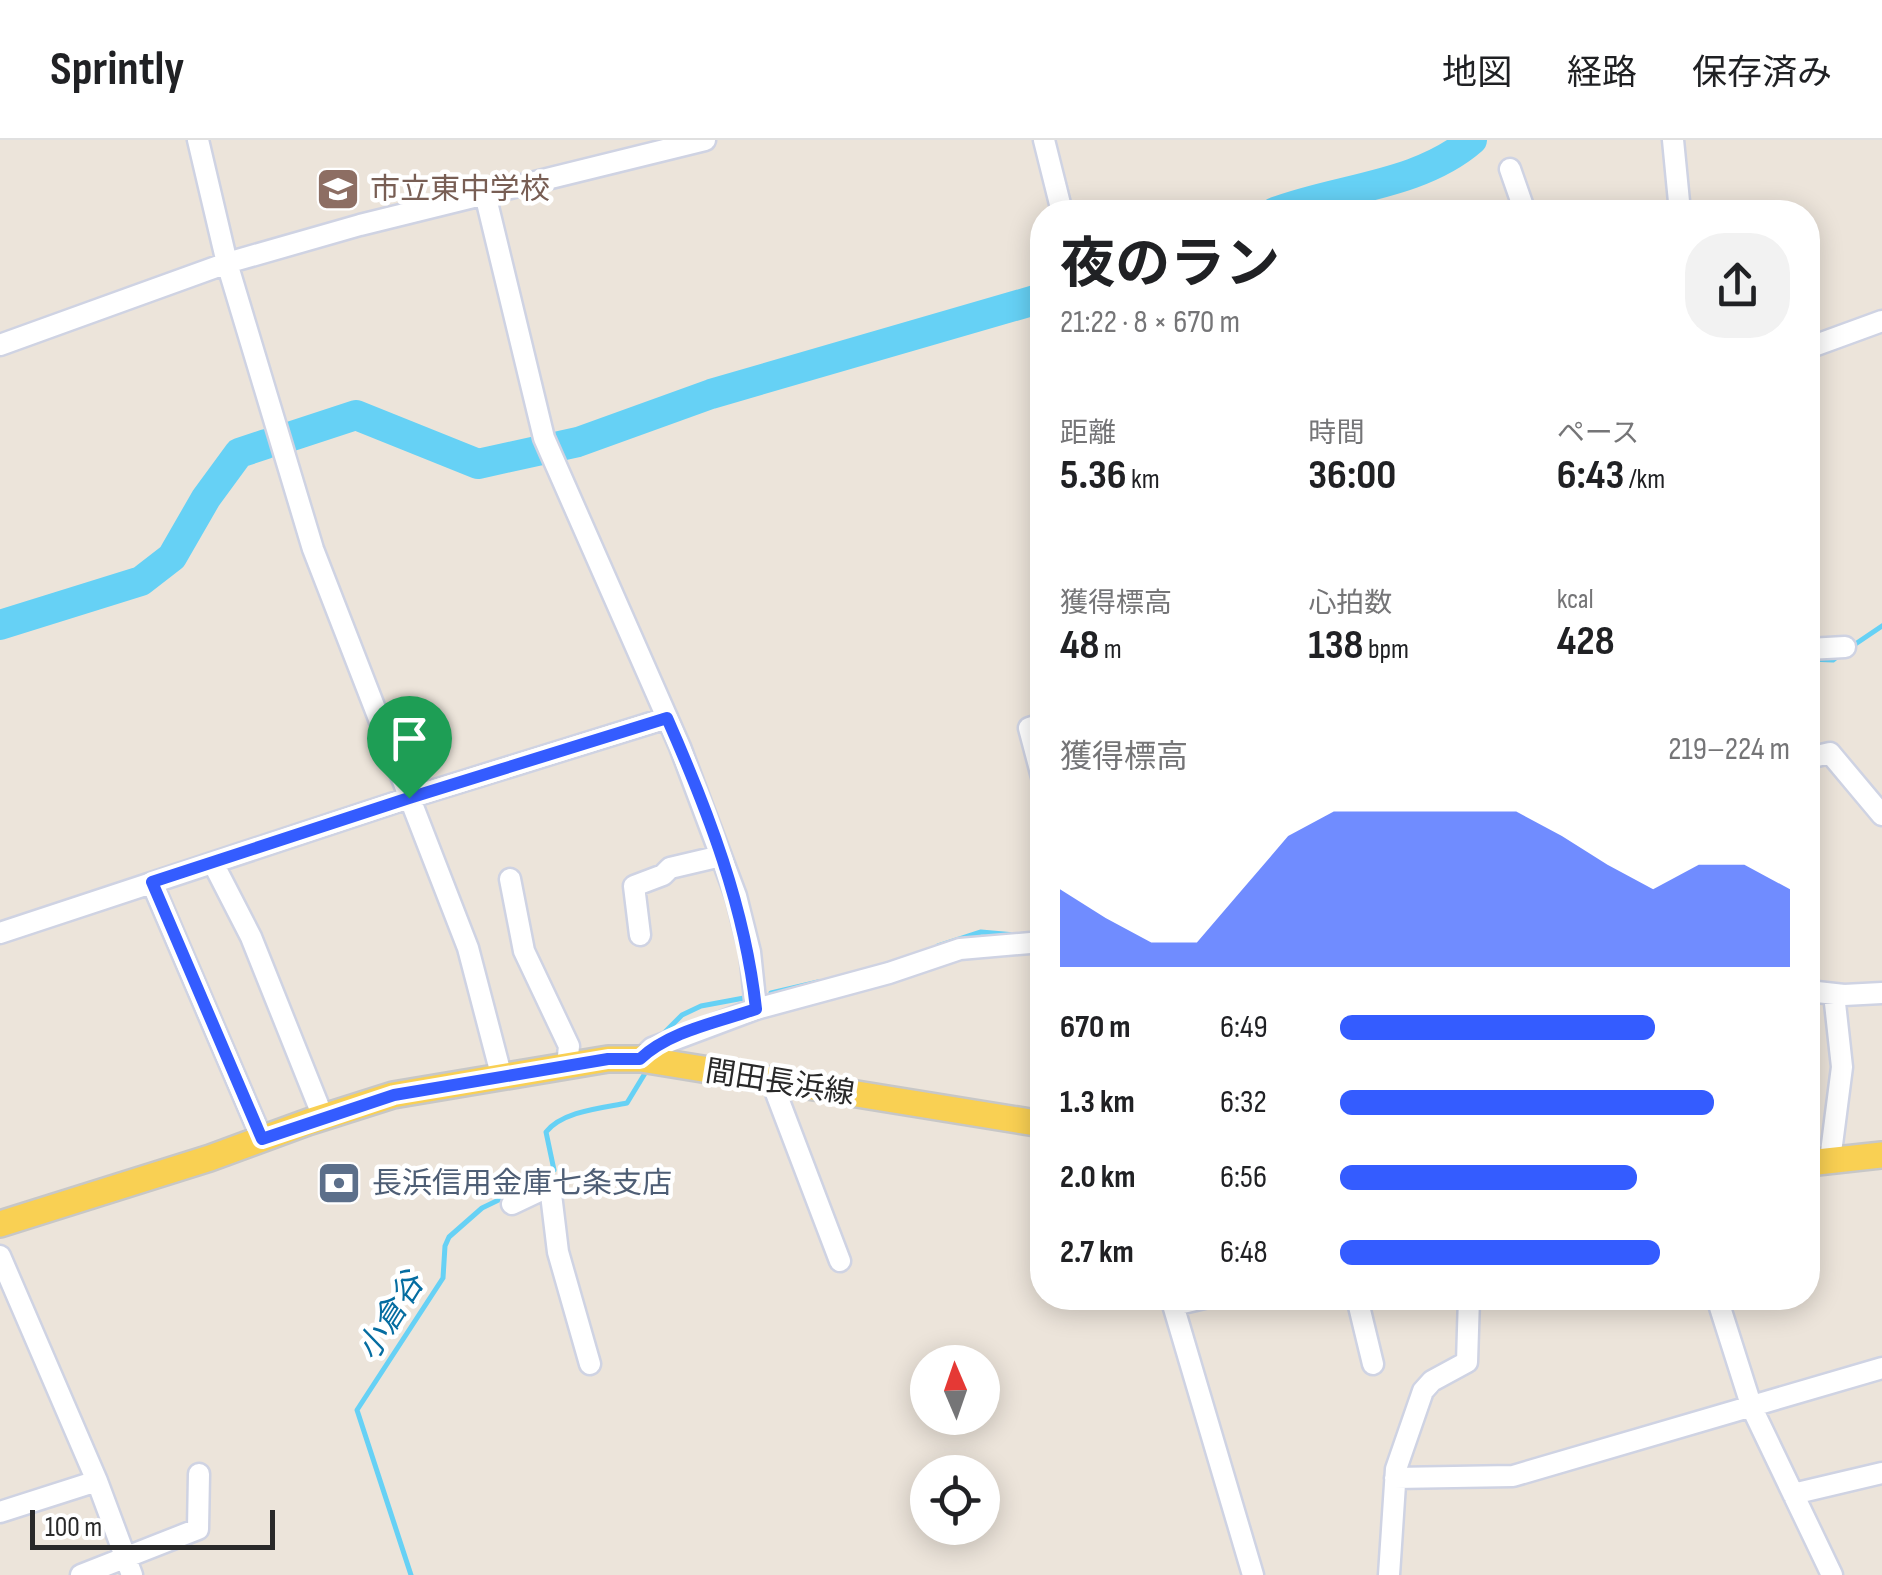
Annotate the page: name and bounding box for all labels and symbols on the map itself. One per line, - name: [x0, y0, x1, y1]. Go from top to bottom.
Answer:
- school or university icon: 市立東中学校: [315, 166, 361, 212]
- place label: 市立東中学校: [370, 172, 550, 208]
- pin: [367, 696, 452, 799]
- street label: 間田長浜線: [703, 1053, 857, 1112]
- bank icon: 長浜信用金庫七条支店: [316, 1160, 362, 1206]
- place label: 長浜信用金庫七条支店: [372, 1166, 672, 1202]
- water label: 小倉谷: [349, 1263, 435, 1368]
- north arrow: [910, 1345, 1000, 1435]
- scale bar: [30, 1505, 275, 1550]

